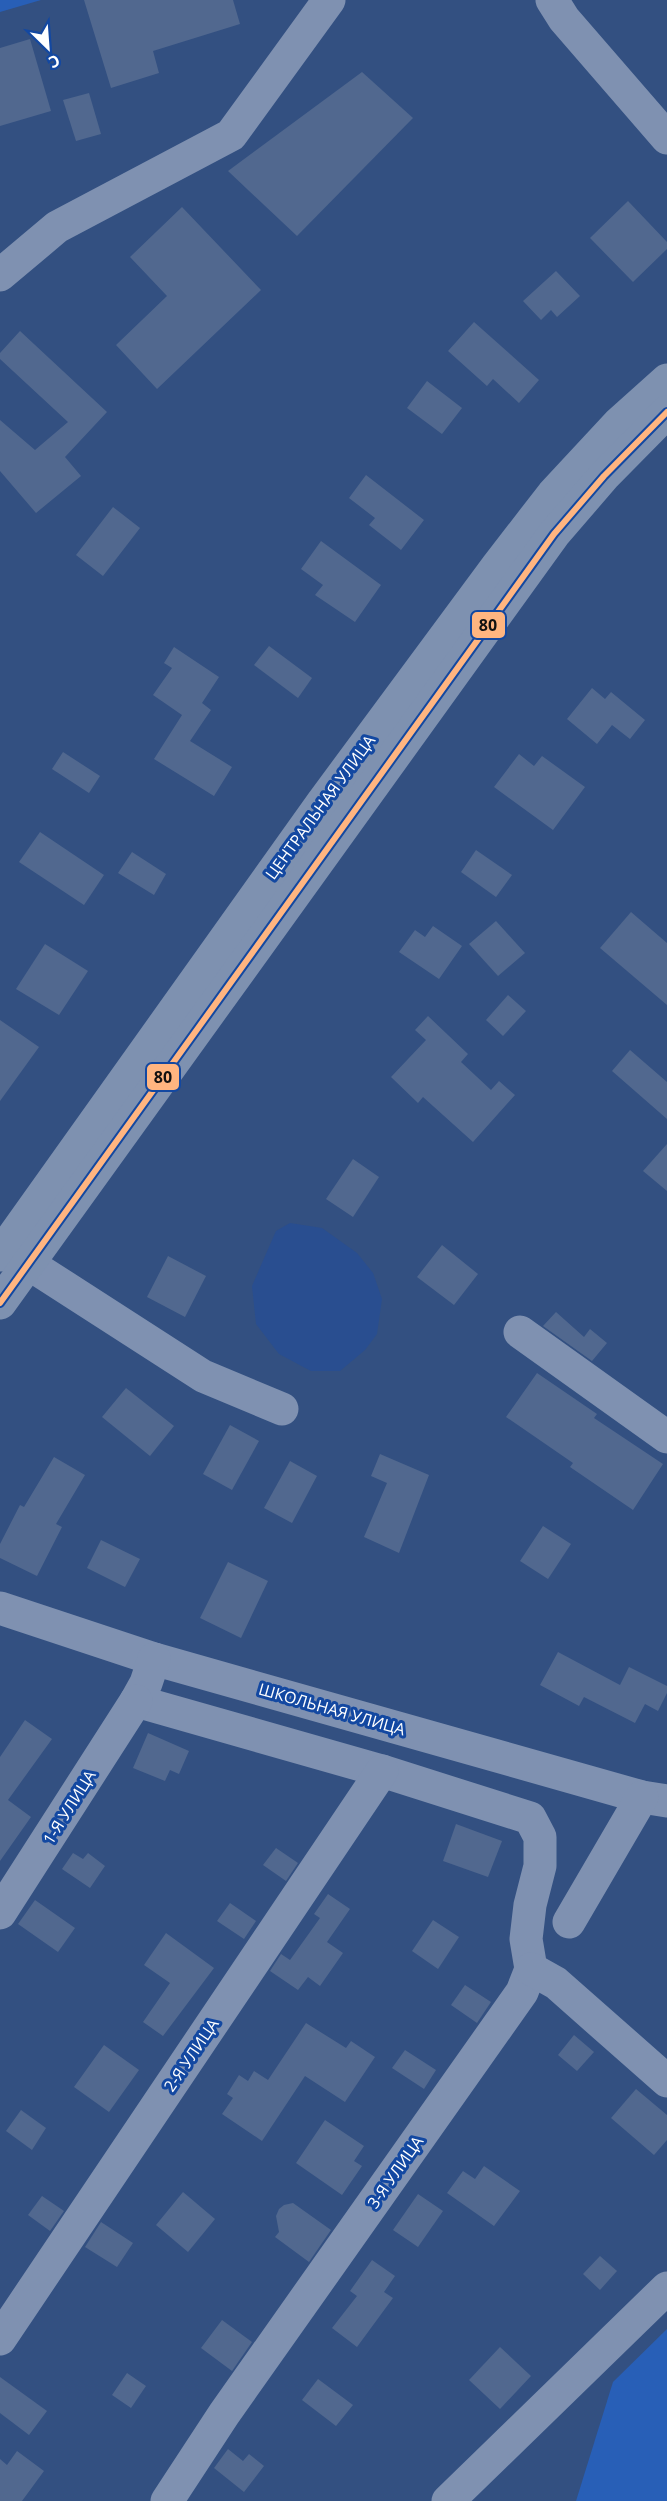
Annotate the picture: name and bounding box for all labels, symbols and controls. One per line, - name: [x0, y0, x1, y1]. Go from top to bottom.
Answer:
- north arrow: [18, 18, 78, 78]
- text: С: [45, 49, 64, 74]
- line badge: 80: [471, 611, 506, 639]
- text: 80: [479, 614, 497, 636]
- street label: ЦЕНТРАЛЬНАЯ УЛИЦА: [260, 730, 381, 884]
- line badge: 80: [146, 1063, 180, 1091]
- text: 80: [154, 1066, 172, 1088]
- street label: ШКОЛЬНАЯ УЛИЦА: [256, 1678, 409, 1741]
- street label: 1-Я УЛИЦА: [37, 1765, 101, 1848]
- street label: 2-Я УЛИЦА: [158, 2013, 224, 2096]
- street label: 3-Я УЛИЦА: [362, 2131, 429, 2213]

